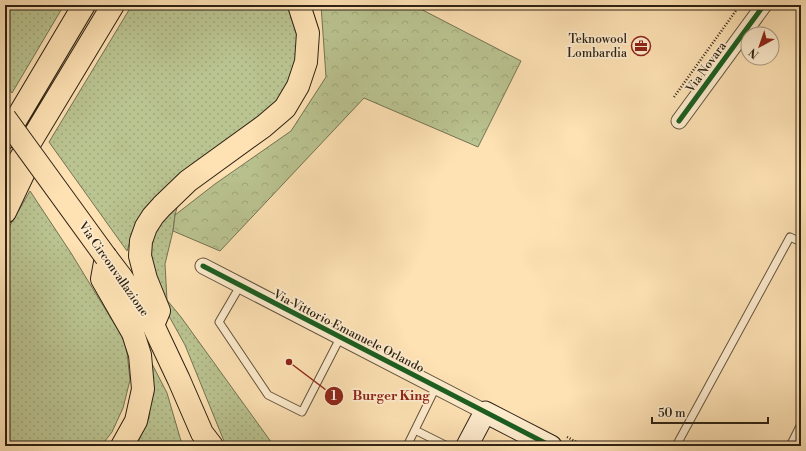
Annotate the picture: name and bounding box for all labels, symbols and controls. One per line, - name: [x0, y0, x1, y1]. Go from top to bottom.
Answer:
- north arrow: [740, 26, 780, 66]
- place label: Teknowool Lombardia: [567, 32, 628, 61]
- office icon: Teknowool Lombardia: [630, 35, 652, 57]
- street label: Via Novara: [682, 38, 730, 96]
- text: N: [746, 45, 762, 61]
- street label: Via Circonvallazione: [75, 218, 152, 320]
- street label: Via Vittorio Emanuele Orlando: [270, 286, 427, 376]
- callout: Burger King: [324, 383, 437, 408]
- text: Burger King: [352, 388, 430, 404]
- text: 1: [331, 389, 337, 404]
- scale bar: [652, 399, 768, 425]
- text: 50 m: [658, 406, 686, 421]

